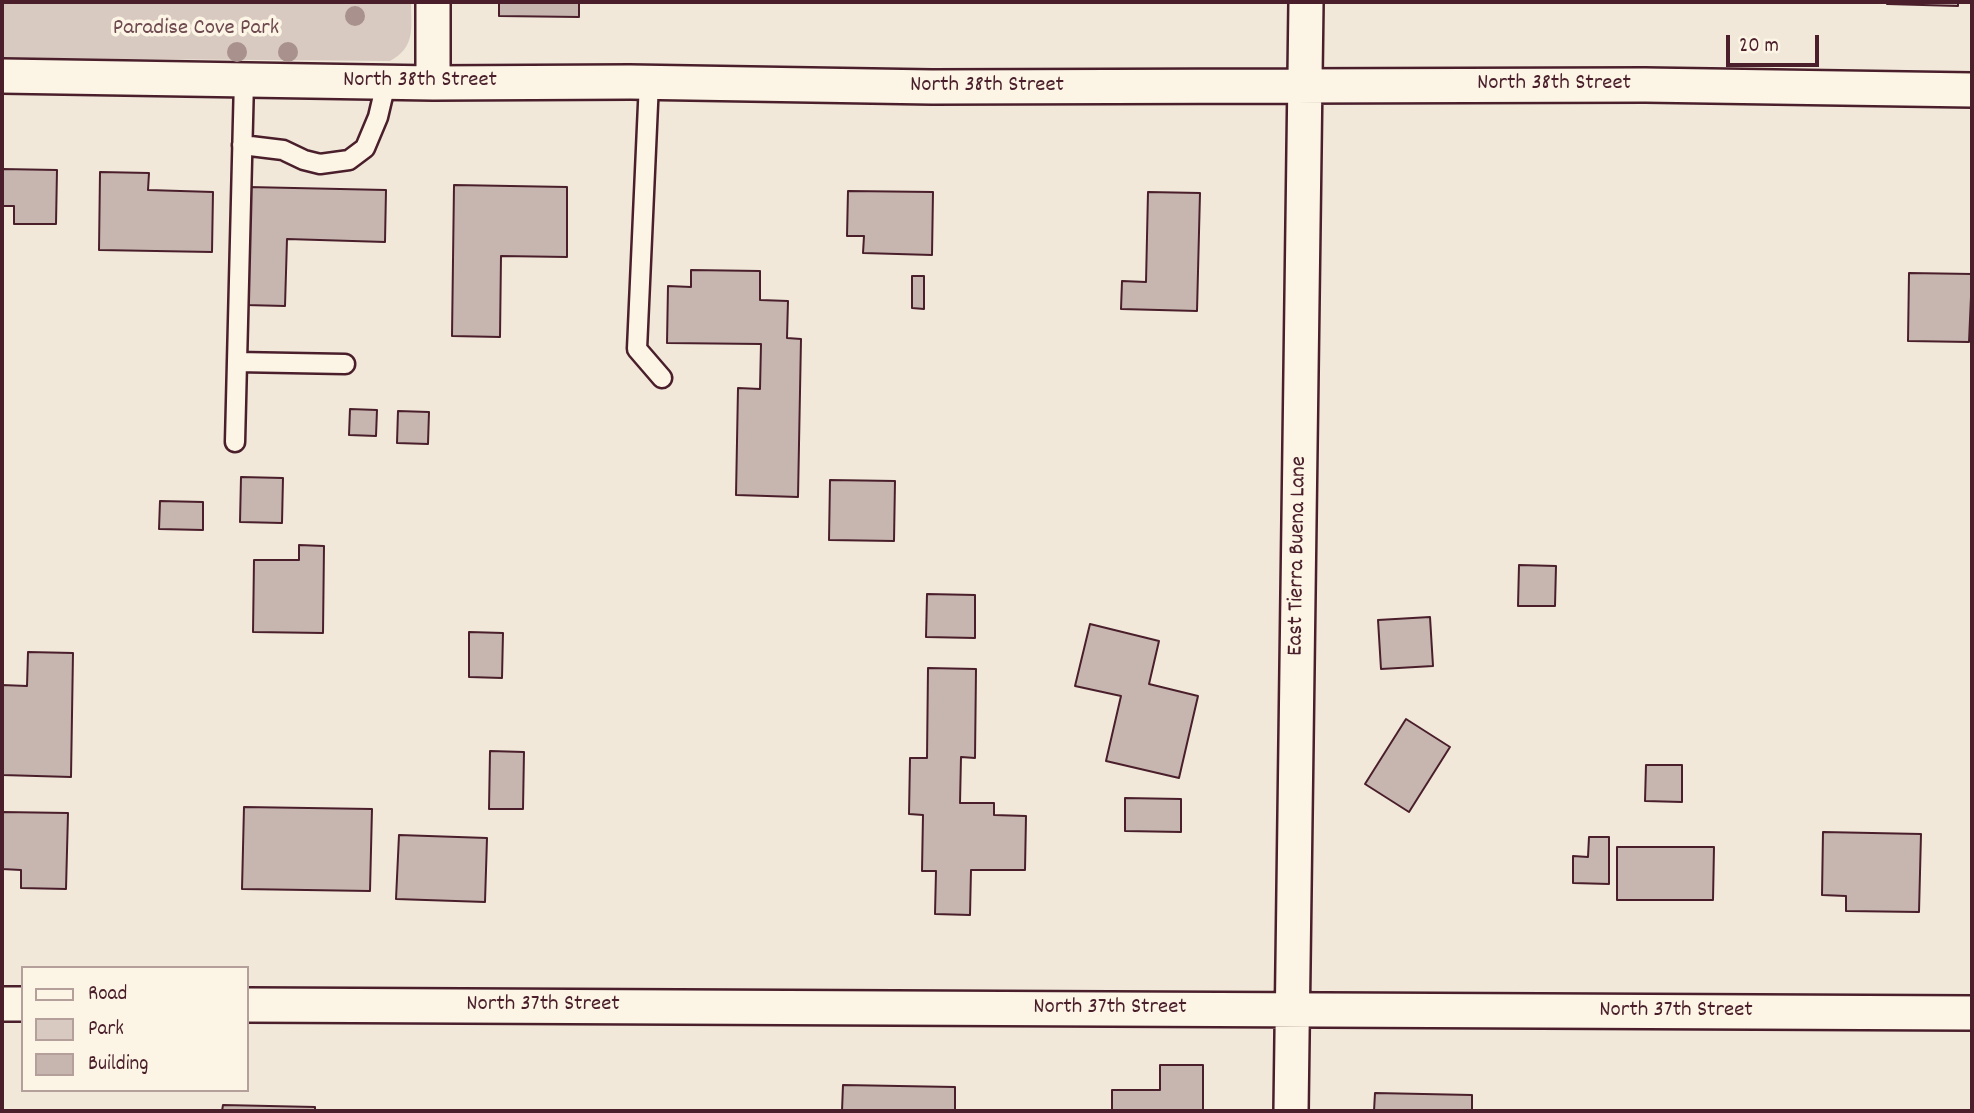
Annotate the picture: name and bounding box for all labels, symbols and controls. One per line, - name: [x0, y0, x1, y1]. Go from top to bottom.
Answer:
- park label: Paradise Cove Park: [113, 16, 279, 44]
- scale bar: [1729, 21, 1822, 65]
- text: 20 m: [1739, 32, 1779, 62]
- street label: North 38th Street: [343, 68, 497, 96]
- street label: North 38th Street: [1477, 71, 1631, 99]
- street label: North 38th Street: [910, 73, 1064, 101]
- street label: East Tierra Buena Lane: [1283, 456, 1315, 656]
- legend: [21, 966, 248, 1092]
- text: Road: [88, 980, 127, 1010]
- street label: North 37th Street: [466, 992, 620, 1020]
- street label: North 37th Street: [1033, 995, 1187, 1023]
- street label: North 37th Street: [1599, 998, 1753, 1026]
- text: Park: [88, 1015, 124, 1045]
- text: Building: [88, 1050, 148, 1080]

